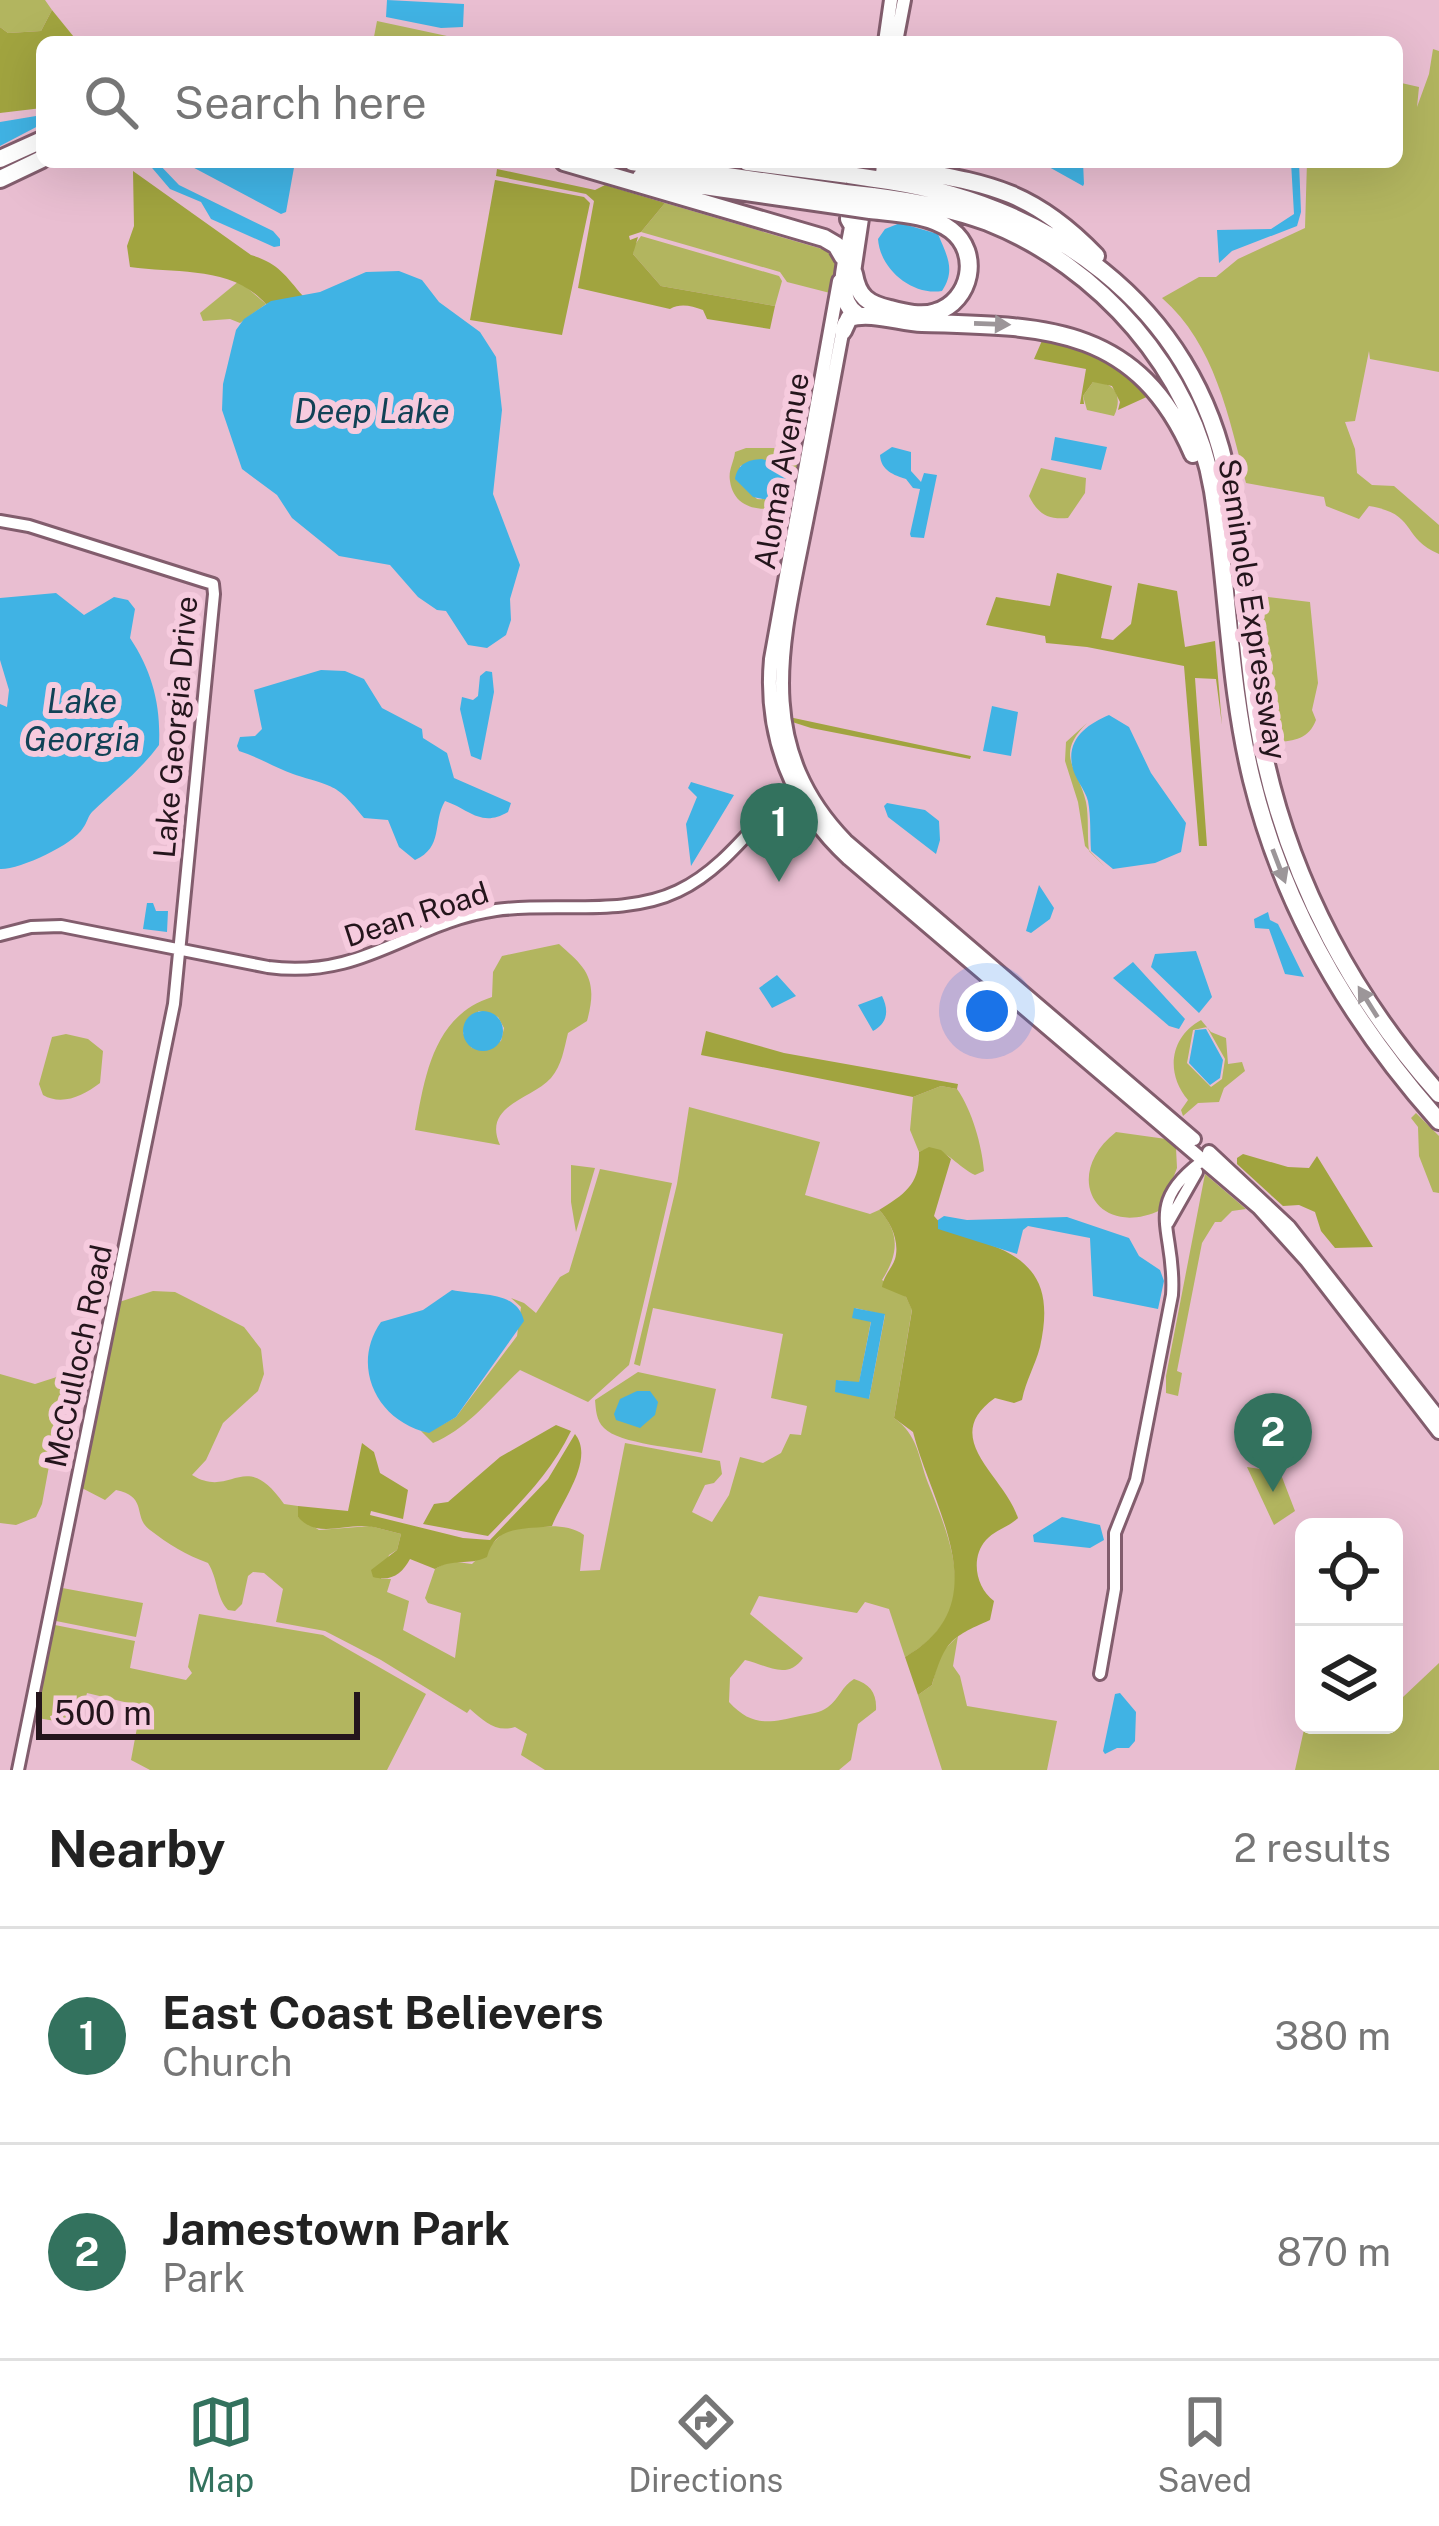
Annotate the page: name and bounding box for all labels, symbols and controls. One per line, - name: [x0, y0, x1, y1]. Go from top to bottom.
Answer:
- search box: [36, 36, 1403, 168]
- icon: search: [78, 69, 144, 135]
- text: Search here: [174, 76, 427, 129]
- one-way arrow: [974, 315, 1012, 334]
- street label: Aloma Avenue: [746, 370, 816, 572]
- water label: Deep Lake: [294, 392, 450, 430]
- street label: Seminole Expressway: [1211, 456, 1295, 762]
- street label: Lake Georgia Drive: [146, 595, 204, 859]
- water label: Lake Georgia: [24, 682, 140, 758]
- pin: 1: [740, 783, 818, 882]
- one-way arrow: [1271, 848, 1290, 884]
- street label: Dean Road: [339, 874, 493, 954]
- your location: [957, 981, 1017, 1041]
- one-way arrow: [1357, 985, 1379, 1018]
- street label: McCulloch Road: [37, 1241, 119, 1471]
- pin: 2: [1234, 1393, 1312, 1492]
- map controls: [1295, 1518, 1403, 1734]
- button: locate: [1295, 1518, 1403, 1626]
- button: layers: [1295, 1626, 1403, 1734]
- scale bar: [36, 1686, 360, 1739]
- text: 500 m: [54, 1694, 152, 1732]
- text: Nearby: [48, 1819, 225, 1878]
- text: 2 results: [1234, 1825, 1391, 1871]
- text: East Coast Believers: [162, 1986, 604, 2039]
- text: 1: [79, 2013, 95, 2059]
- text: 380 m: [1275, 2013, 1391, 2059]
- text: Church: [162, 2039, 293, 2085]
- text: Jamestown Park: [162, 2202, 510, 2255]
- text: 2: [75, 2229, 99, 2275]
- text: 870 m: [1277, 2229, 1391, 2275]
- text: Park: [162, 2255, 245, 2301]
- tab: Map: [187, 2389, 254, 2499]
- tab: Directions: [628, 2389, 783, 2499]
- tab: Saved: [1158, 2389, 1252, 2499]

